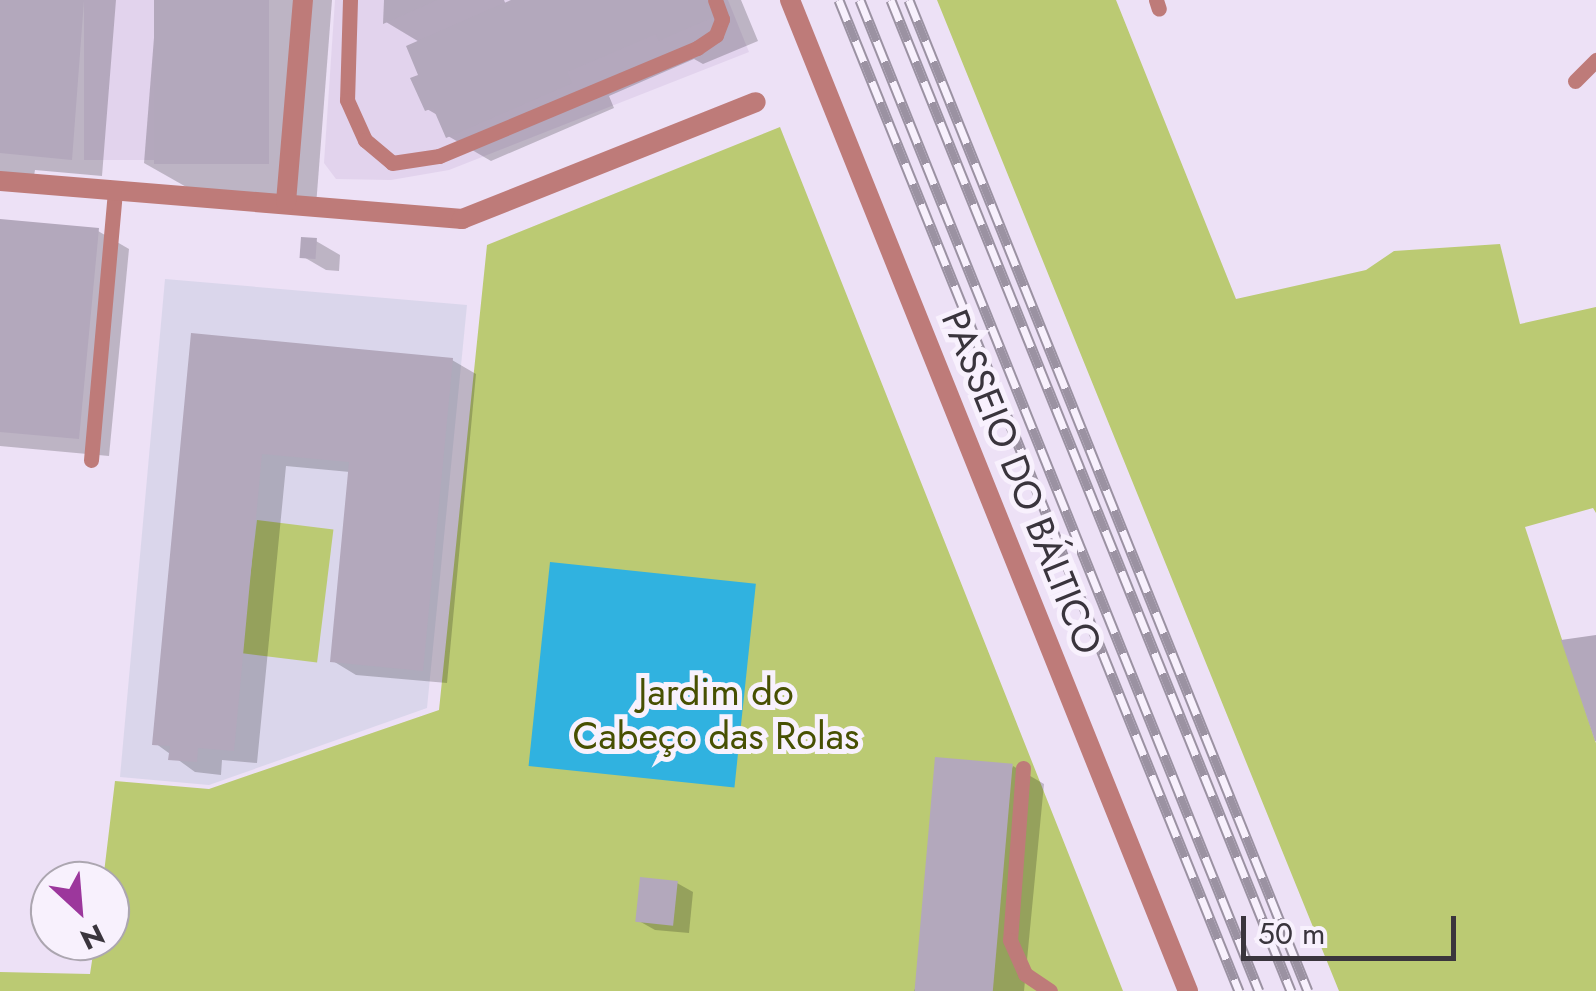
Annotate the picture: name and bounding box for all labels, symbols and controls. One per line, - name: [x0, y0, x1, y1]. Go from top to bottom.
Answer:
- street label: PASSEIO DO BÁLTICO: [932, 303, 1112, 661]
- park label: Jardim do Cabeço das Rolas: [573, 669, 859, 758]
- north arrow: [30, 861, 130, 961]
- scale bar: [1246, 896, 1461, 958]
- text: 50 m: [1258, 912, 1325, 955]
- text: N: [74, 913, 111, 960]

